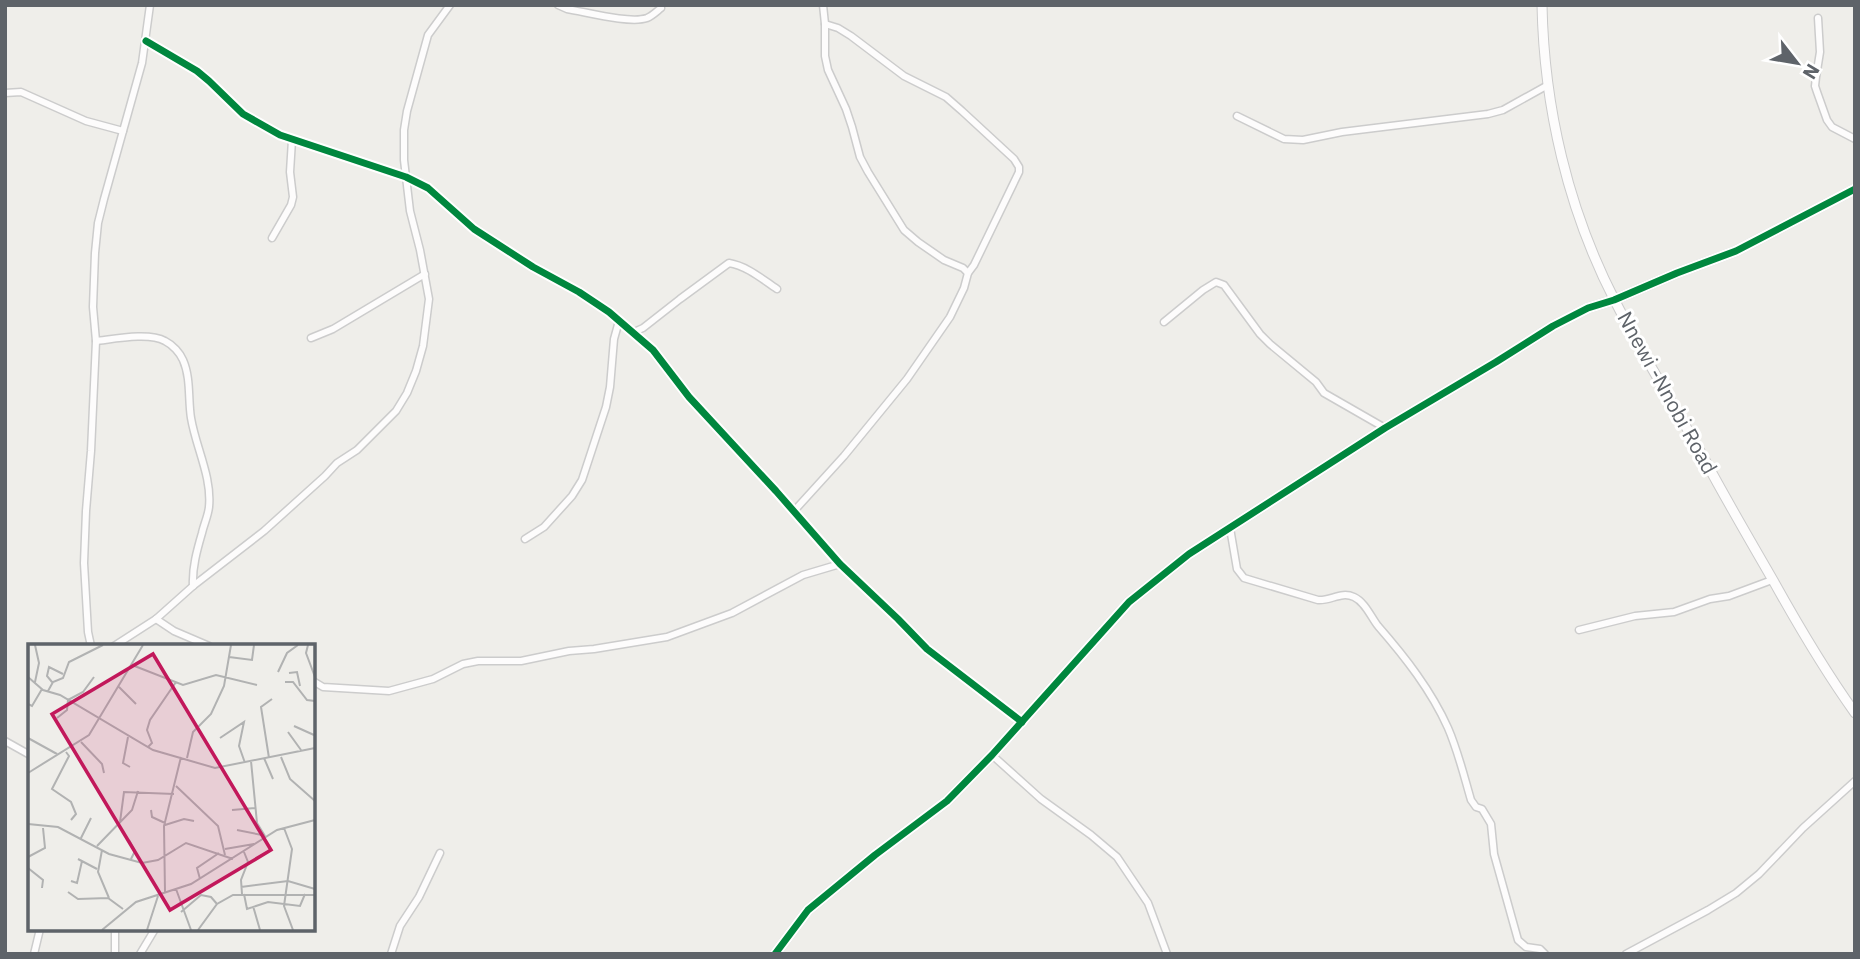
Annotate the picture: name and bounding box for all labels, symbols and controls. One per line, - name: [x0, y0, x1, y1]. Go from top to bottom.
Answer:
- north arrow: [1762, 28, 1832, 98]
- text: N: [1798, 60, 1825, 84]
- street label: Nnewi -Nnobi Road: [1611, 306, 1724, 479]
- inset map: [28, 644, 315, 931]

